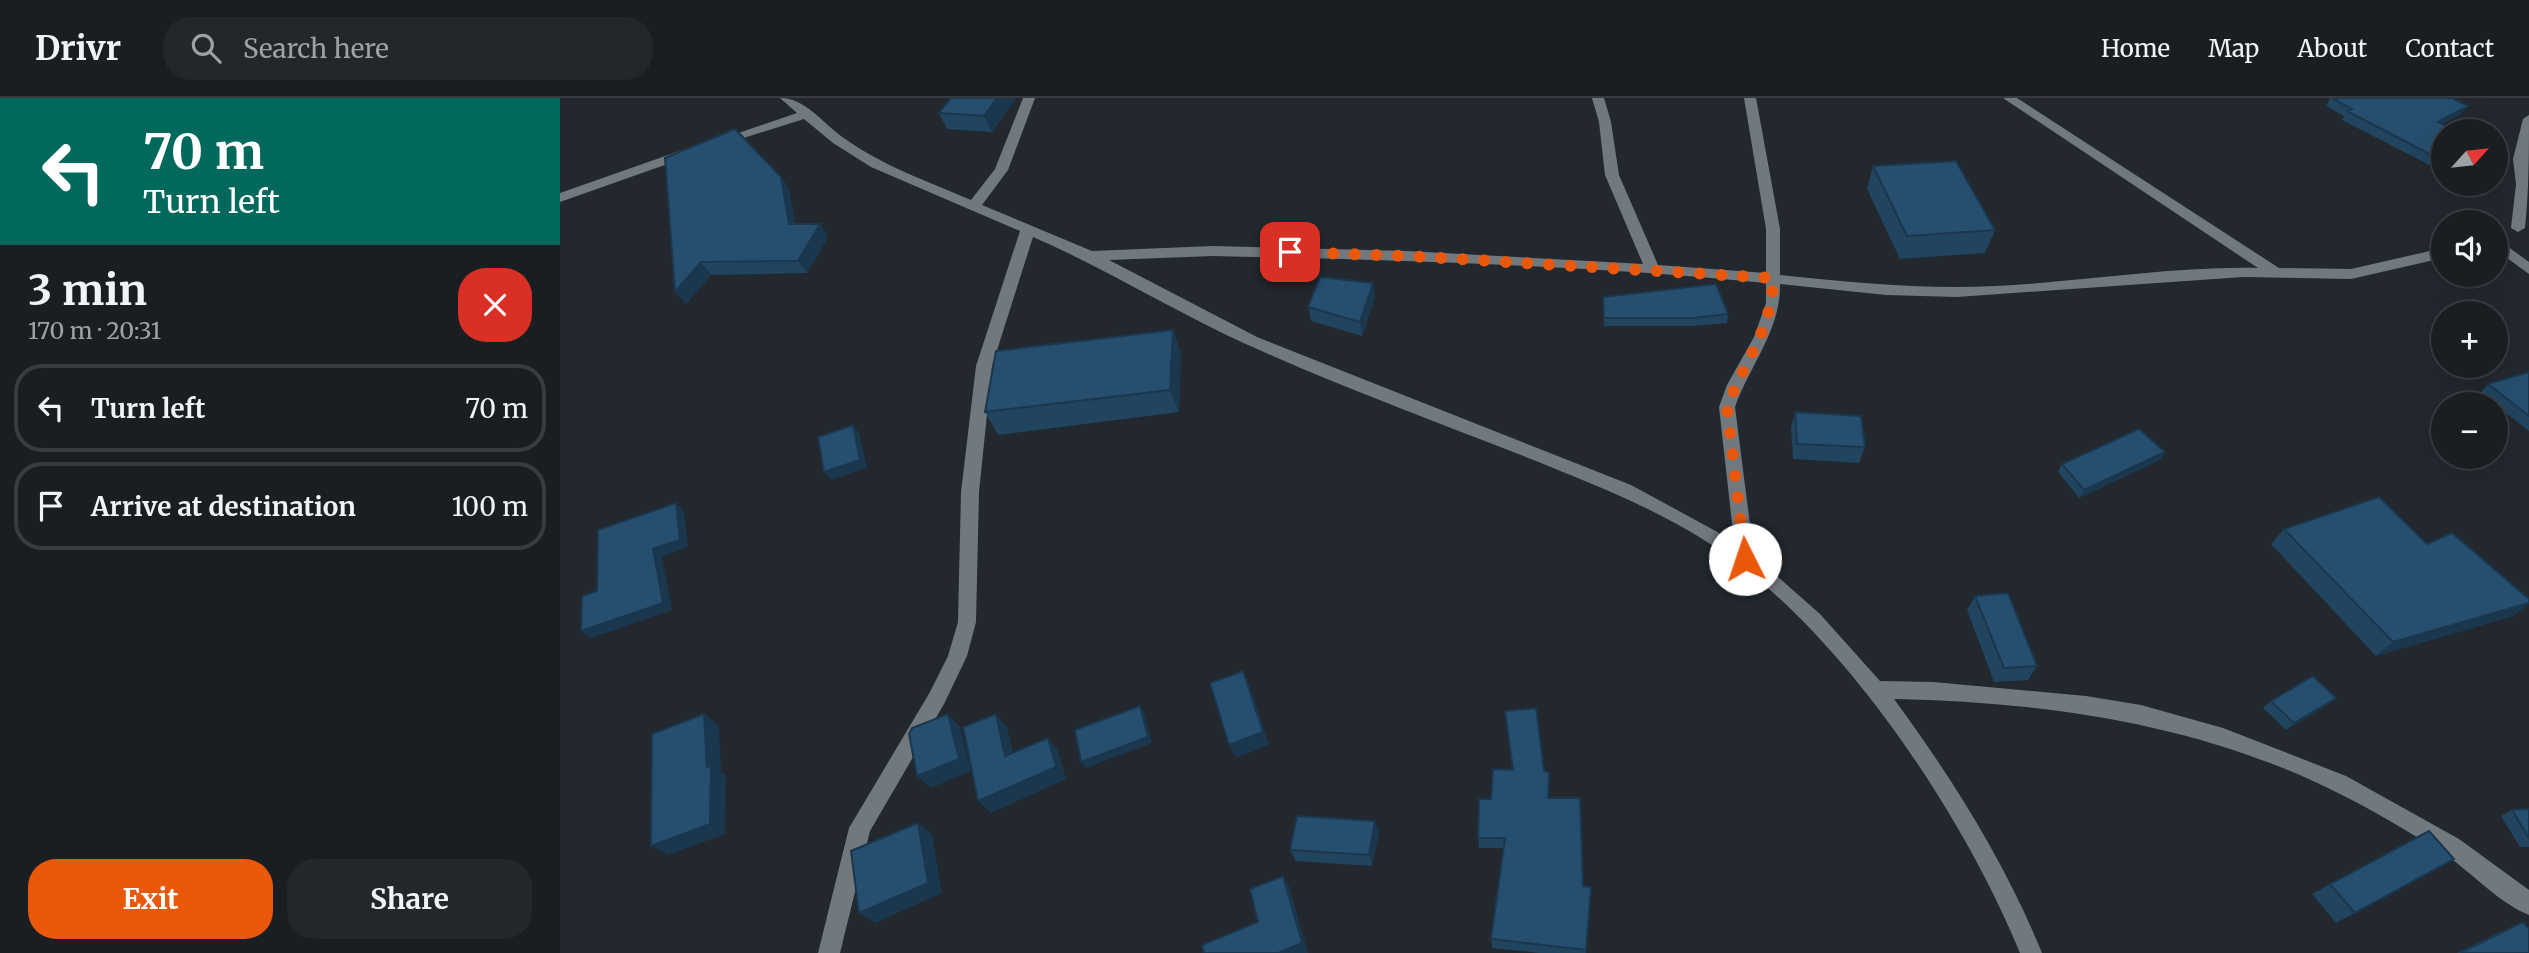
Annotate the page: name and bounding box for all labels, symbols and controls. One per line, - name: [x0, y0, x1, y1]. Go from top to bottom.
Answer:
- search box: [163, 17, 653, 80]
- text: Drivr: [35, 28, 121, 69]
- icon: search: [187, 29, 225, 67]
- text: Search here: [243, 32, 389, 65]
- text: Home: [2101, 33, 2170, 64]
- text: Map: [2208, 33, 2259, 64]
- text: About: [2297, 33, 2367, 64]
- text: Contact: [2405, 33, 2494, 64]
- north arrow: [2431, 119, 2508, 196]
- map controls: [2431, 119, 2508, 469]
- text: 70 m: [143, 121, 264, 182]
- icon: left: [28, 126, 119, 217]
- text: Turn left: [143, 182, 280, 222]
- button: sound: [2431, 210, 2508, 287]
- pin: [1260, 222, 1320, 282]
- icon: arrive: [1271, 233, 1309, 271]
- text: 3 min: [28, 264, 147, 316]
- button: close: [458, 268, 532, 342]
- button: +: [2431, 301, 2508, 378]
- text: 170 m · 20:31: [28, 316, 161, 345]
- icon: left: [32, 389, 70, 427]
- text: Turn left: [91, 392, 205, 425]
- text: 70 m: [465, 392, 528, 425]
- button: −: [2431, 392, 2508, 469]
- icon: arrive: [32, 487, 70, 525]
- text: Arrive at destination: [91, 490, 356, 523]
- text: 100 m: [452, 490, 528, 523]
- position arrow: [1708, 522, 1782, 596]
- button: Exit: [28, 859, 273, 939]
- button: Share: [287, 859, 532, 939]

